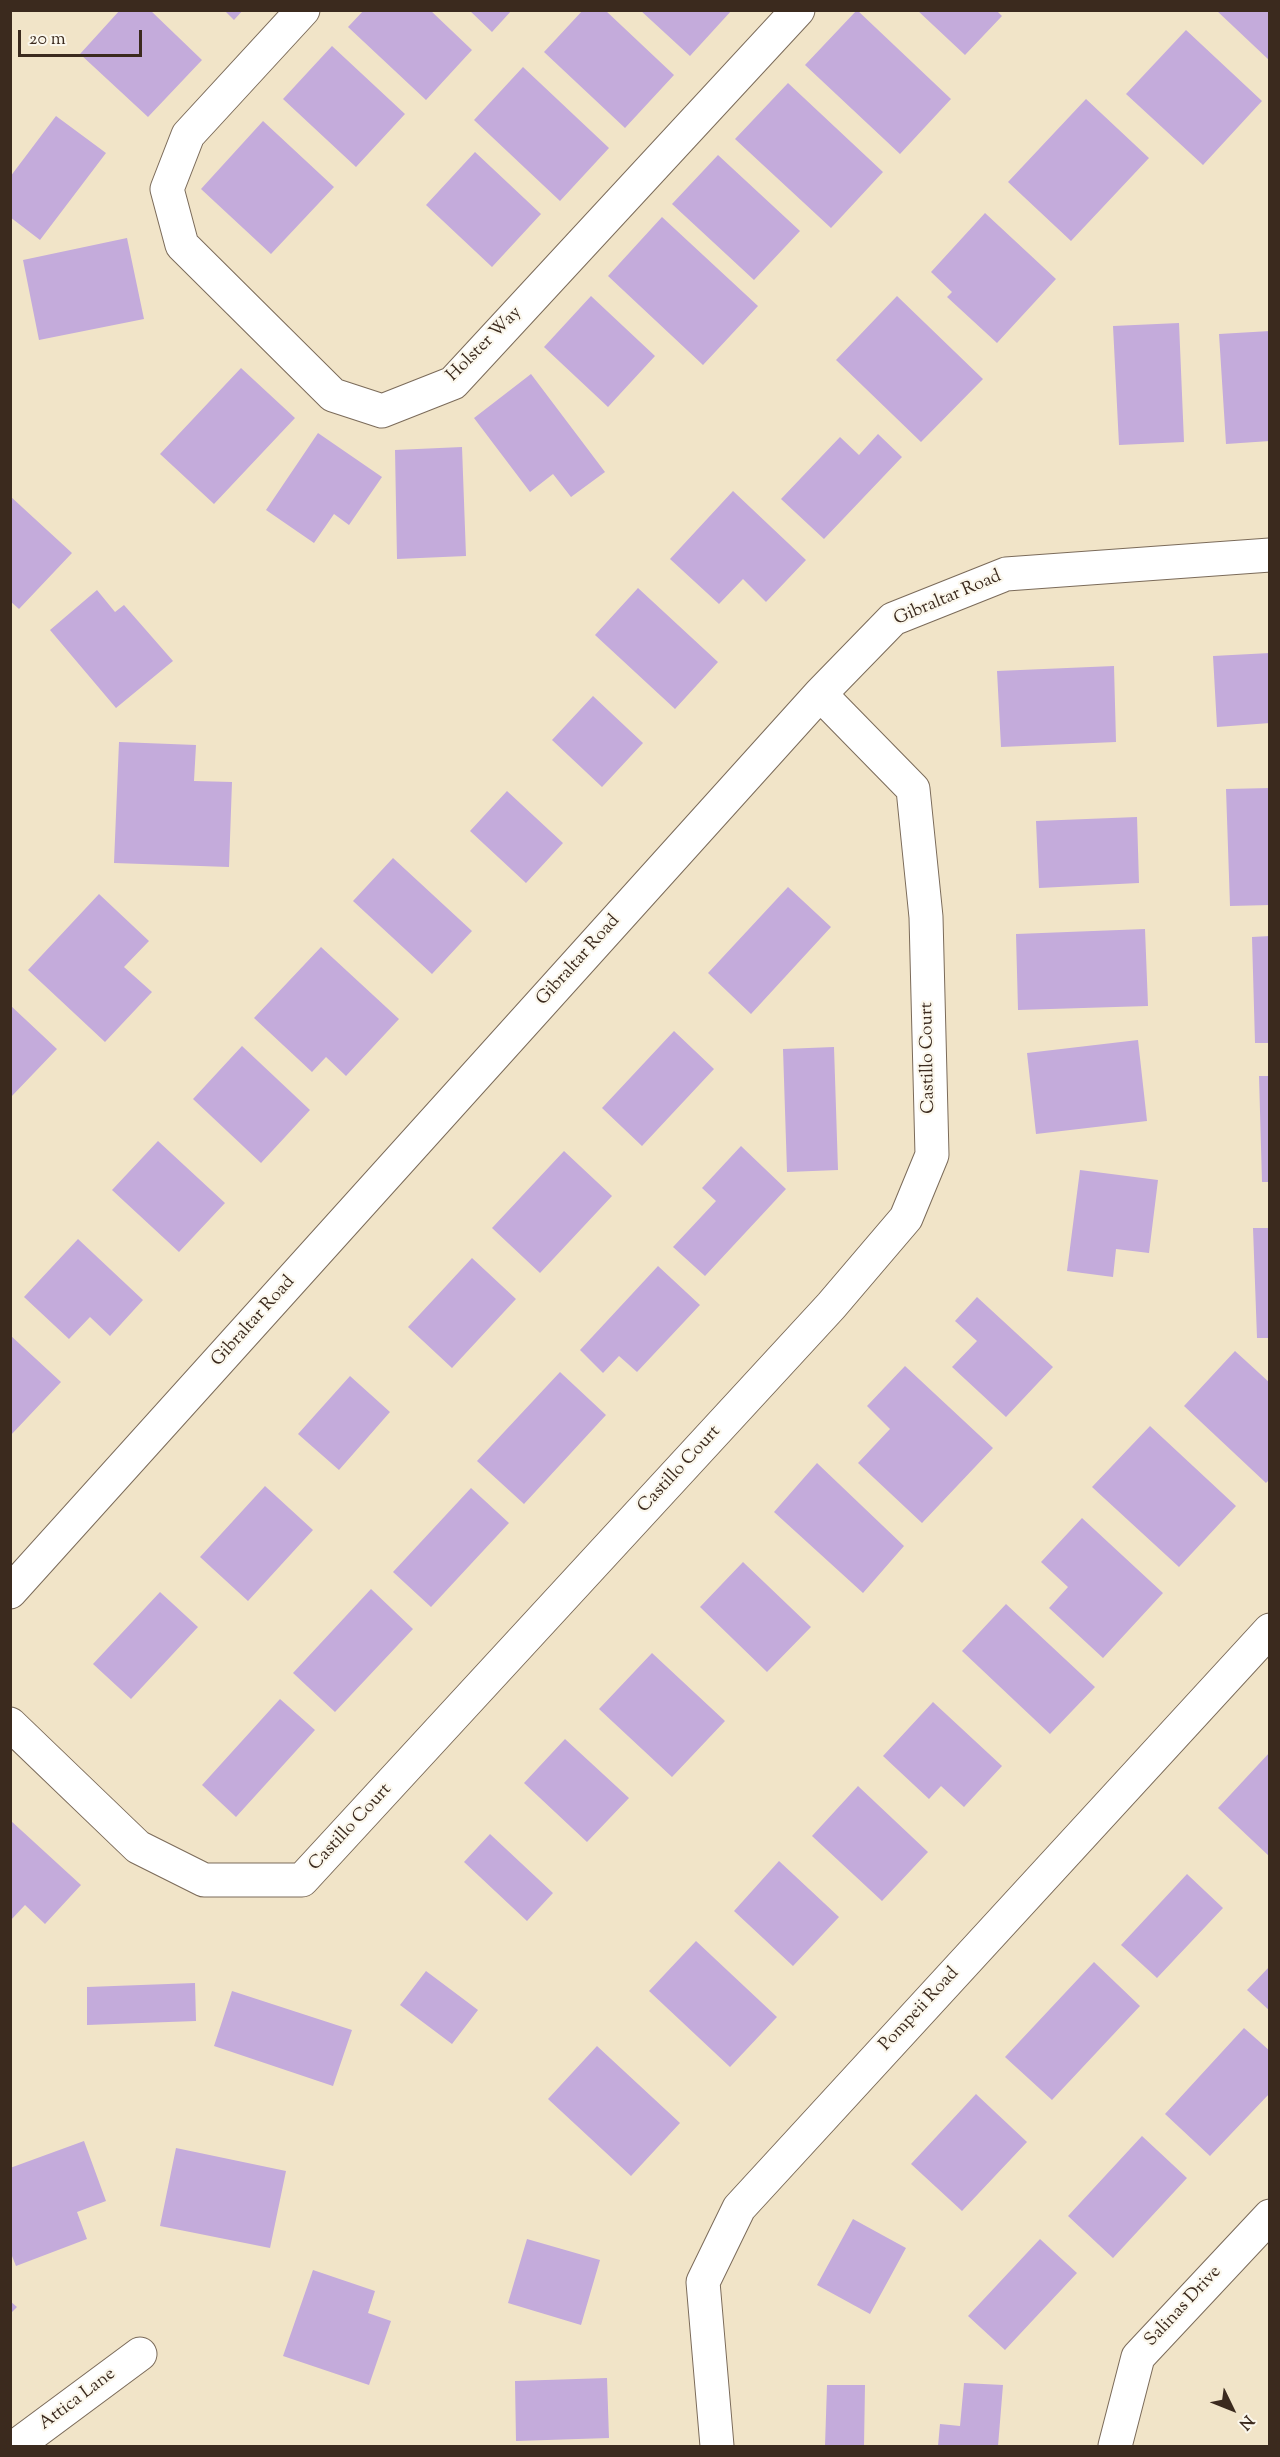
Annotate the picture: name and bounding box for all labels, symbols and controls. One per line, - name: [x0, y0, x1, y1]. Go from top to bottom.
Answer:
- scale bar: [21, 18, 146, 56]
- text: 20 m: [29, 27, 66, 53]
- street label: Holster Way: [443, 303, 527, 387]
- street label: Gibraltar Road: [891, 567, 1005, 631]
- street label: Gibraltar Road: [533, 911, 625, 1011]
- street label: Castillo Court: [917, 1002, 941, 1114]
- street label: Gibraltar Road: [208, 1272, 300, 1372]
- street label: Castillo Court: [634, 1422, 726, 1518]
- street label: Castillo Court: [305, 1780, 397, 1876]
- street label: Pompeii Road: [876, 1964, 964, 2056]
- street label: Salinas Drive: [1141, 2262, 1227, 2352]
- street label: Attica Lane: [36, 2364, 120, 2436]
- north arrow: [1202, 2379, 1262, 2439]
- text: N: [1233, 2409, 1258, 2434]

